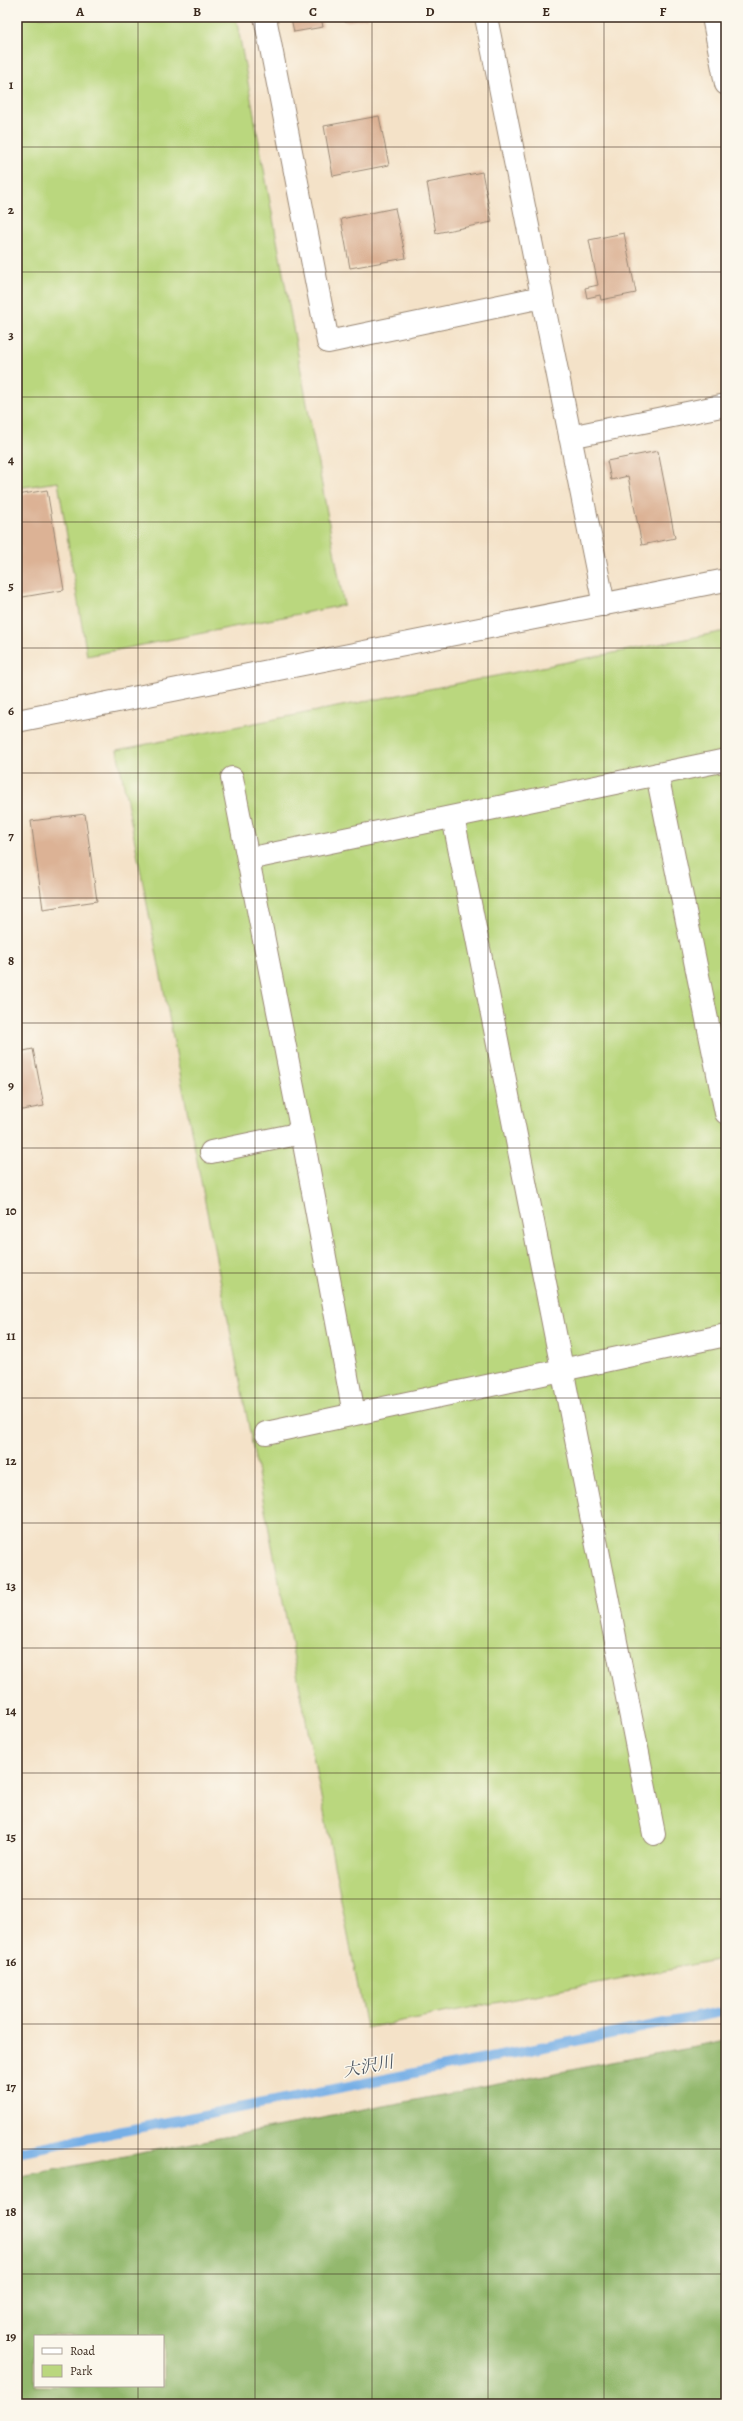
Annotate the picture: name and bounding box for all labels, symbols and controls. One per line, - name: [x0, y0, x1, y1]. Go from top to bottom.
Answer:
- text: A: [75, 3, 85, 20]
- text: B: [193, 3, 201, 20]
- text: C: [309, 3, 317, 20]
- text: D: [425, 3, 435, 20]
- text: E: [542, 3, 550, 20]
- text: F: [660, 3, 667, 20]
- text: 1: [9, 76, 14, 93]
- text: 2: [8, 201, 15, 218]
- text: 3: [8, 326, 14, 343]
- text: 4: [8, 451, 14, 468]
- text: 5: [8, 577, 14, 594]
- text: 6: [8, 702, 14, 719]
- text: 7: [8, 827, 14, 844]
- text: 8: [8, 952, 14, 969]
- text: 9: [8, 1077, 14, 1094]
- text: 10: [5, 1202, 17, 1219]
- text: 11: [6, 1327, 16, 1344]
- text: 12: [6, 1452, 17, 1469]
- text: 13: [6, 1577, 17, 1594]
- text: 14: [6, 1702, 16, 1719]
- text: 15: [6, 1828, 17, 1845]
- text: 16: [6, 1953, 16, 1970]
- water label: 大沢川: [341, 2050, 397, 2083]
- text: 17: [6, 2078, 17, 2095]
- text: 18: [6, 2203, 16, 2220]
- text: 19: [6, 2328, 16, 2345]
- legend: [34, 2335, 164, 2387]
- text: Road: [70, 2343, 96, 2359]
- text: Park: [70, 2363, 93, 2379]

